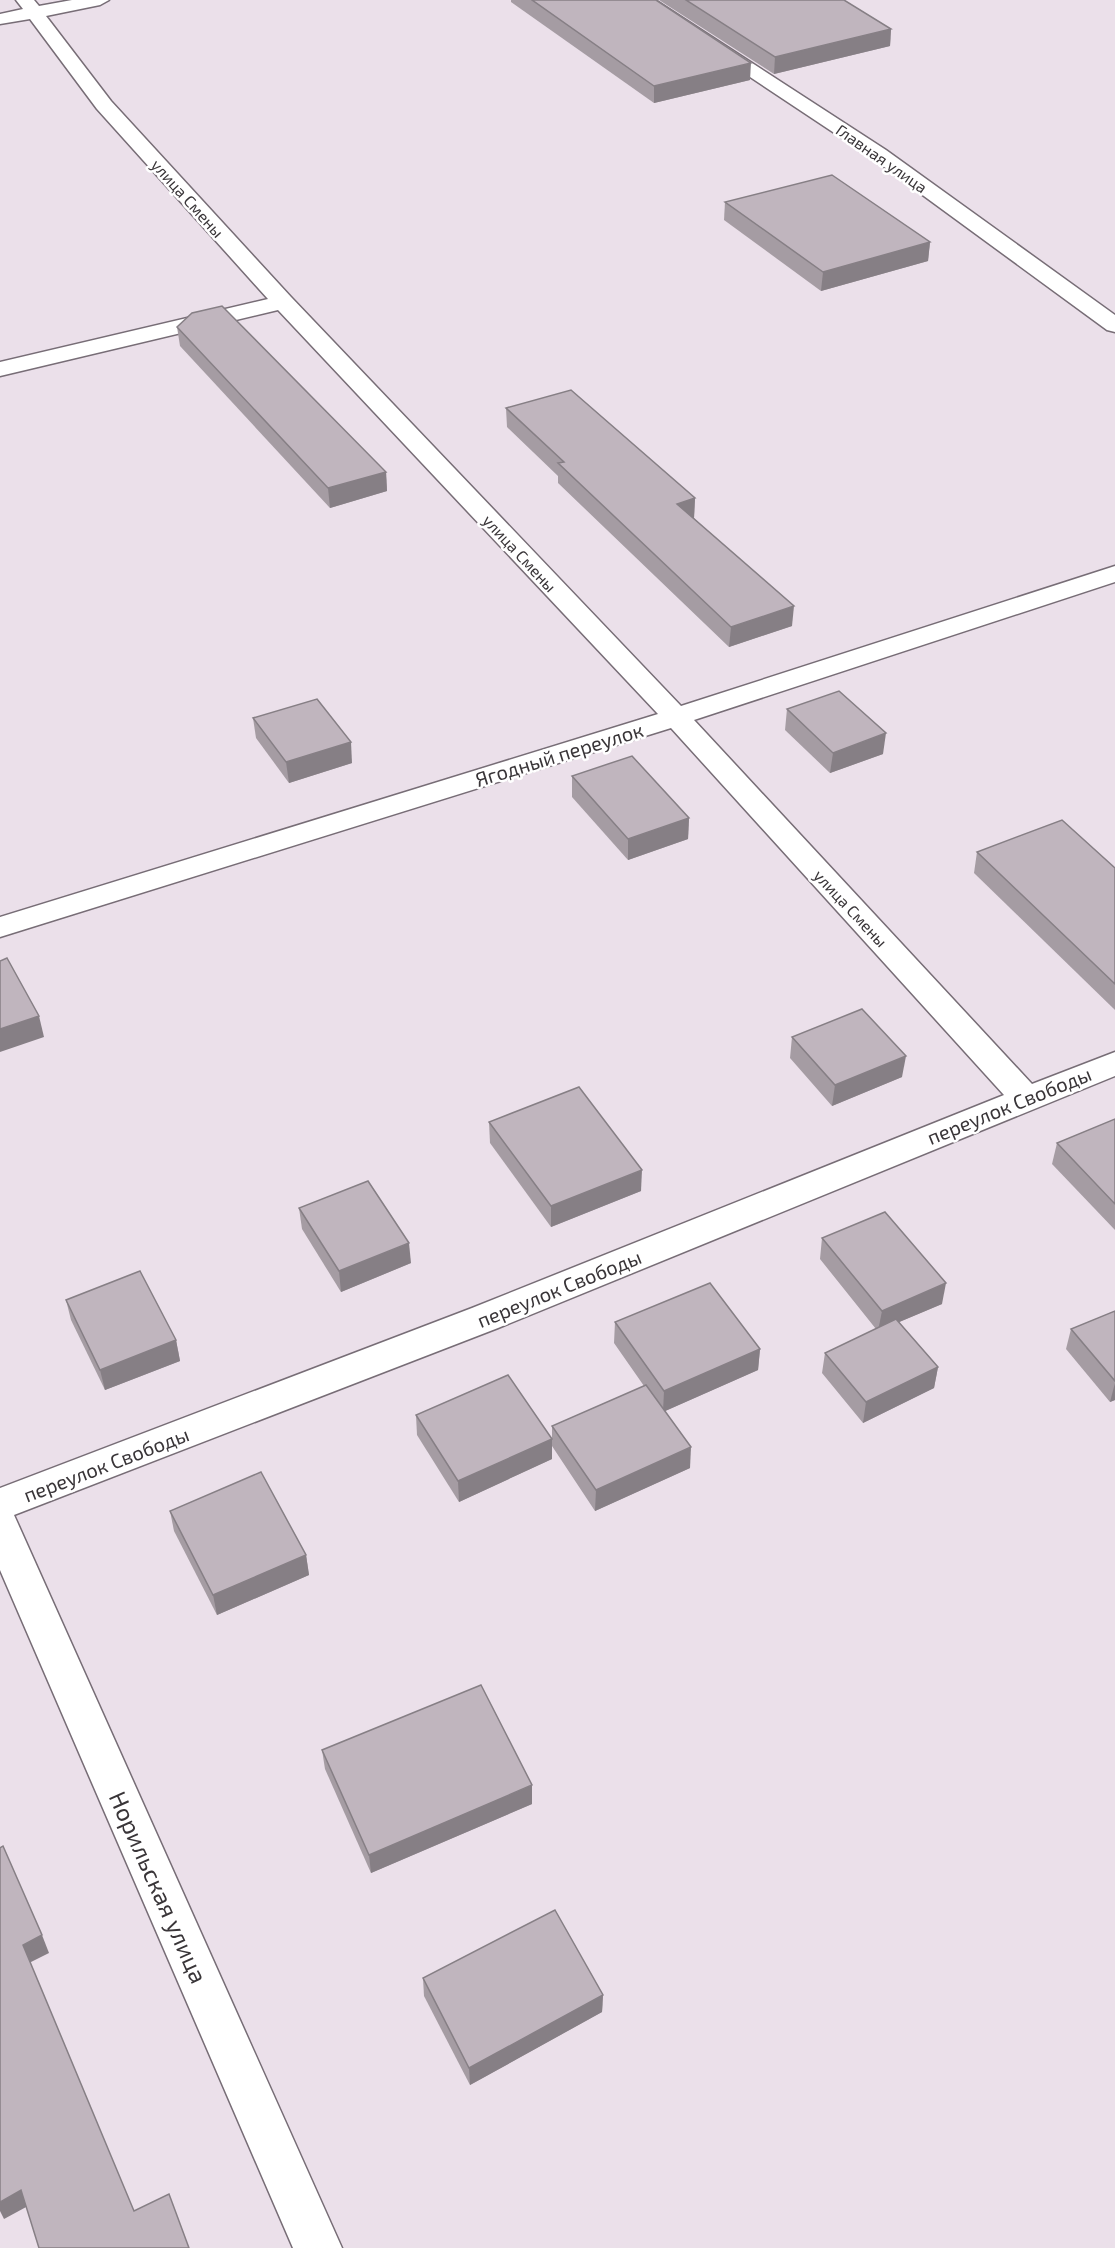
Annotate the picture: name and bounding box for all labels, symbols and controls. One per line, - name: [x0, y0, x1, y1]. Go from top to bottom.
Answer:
- street label: Главная улица: [832, 120, 931, 197]
- street label: улица Смены: [147, 155, 228, 242]
- street label: улица Смены: [479, 510, 561, 596]
- street label: Ягодный переулок: [472, 717, 647, 792]
- street label: улица Смены: [810, 865, 892, 951]
- street label: переулок Свободы: [923, 1061, 1095, 1150]
- street label: переулок Свободы: [473, 1244, 645, 1333]
- street label: переулок Свободы: [20, 1421, 192, 1508]
- street label: Норильская улица: [103, 1787, 214, 1988]

